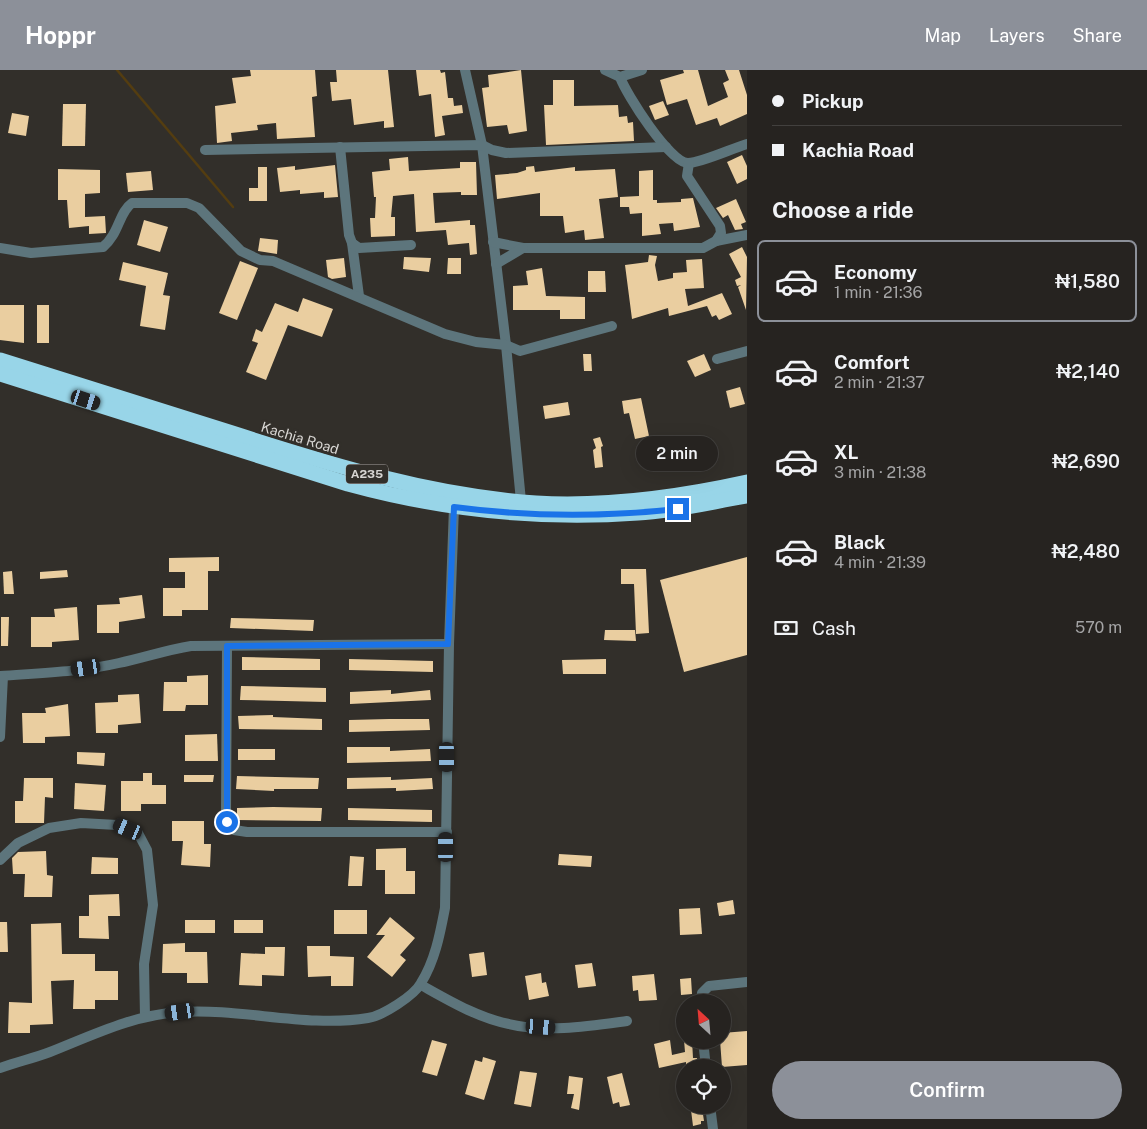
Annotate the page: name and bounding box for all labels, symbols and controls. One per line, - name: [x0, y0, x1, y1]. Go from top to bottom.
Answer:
- text: Hoppr: [25, 21, 96, 49]
- text: Map: [925, 25, 961, 46]
- text: Layers: [989, 25, 1045, 46]
- text: Share: [1073, 25, 1122, 46]
- text: Pickup: [802, 90, 864, 112]
- text: Kachia Road: [802, 139, 914, 161]
- text: Choose a ride: [772, 197, 914, 223]
- icon: car: [774, 259, 819, 304]
- text: Economy: [834, 261, 917, 283]
- text: ₦1,580: [1055, 270, 1120, 292]
- text: 1 min · 21:36: [834, 283, 922, 302]
- icon: car: [774, 349, 819, 394]
- text: Comfort: [834, 351, 910, 373]
- text: ₦2,140: [1056, 360, 1120, 382]
- text: 2 min · 21:37: [834, 373, 925, 392]
- car: [69, 388, 102, 412]
- street label: Kachia Road: [259, 419, 341, 457]
- callout: 2 min: [637, 436, 719, 472]
- icon: car: [774, 439, 819, 484]
- text: XL: [834, 441, 859, 463]
- text: 2 min: [656, 444, 698, 463]
- text: ₦2,690: [1052, 450, 1120, 472]
- text: 3 min · 21:38: [834, 463, 926, 482]
- road number: A235: [346, 464, 388, 484]
- route end: [667, 498, 689, 520]
- icon: car: [774, 529, 819, 574]
- text: Black: [834, 531, 885, 553]
- text: ₦2,480: [1052, 540, 1120, 562]
- text: 4 min · 21:39: [834, 553, 926, 572]
- icon: cash: [772, 614, 800, 642]
- text: Cash: [812, 617, 856, 639]
- text: 570 m: [1075, 618, 1122, 637]
- car: [70, 658, 101, 678]
- car: [439, 742, 454, 772]
- route start: [216, 811, 238, 833]
- car: [111, 816, 144, 842]
- car: [438, 832, 453, 862]
- north arrow: [676, 994, 731, 1049]
- map controls: [676, 994, 731, 1114]
- car: [164, 1002, 195, 1022]
- car: [525, 1018, 556, 1036]
- button: locate: [676, 1059, 731, 1114]
- button: Confirm: [772, 1061, 1122, 1119]

